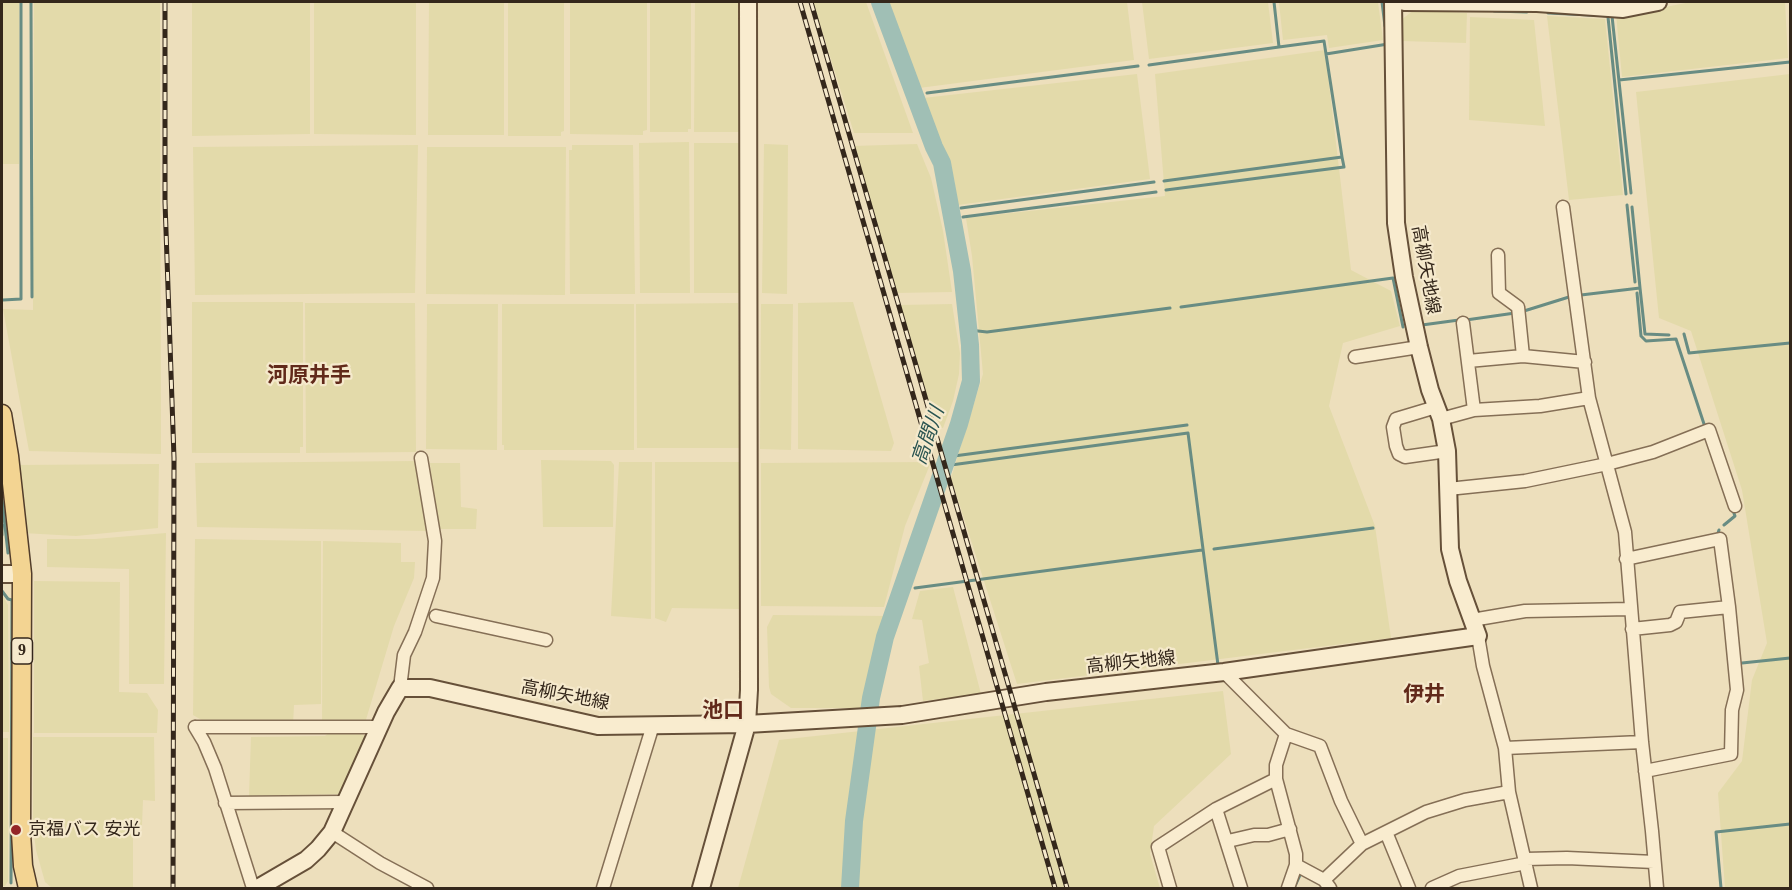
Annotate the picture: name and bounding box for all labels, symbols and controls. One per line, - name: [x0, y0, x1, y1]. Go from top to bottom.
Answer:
- street label: 高柳矢地線: [1407, 224, 1443, 316]
- district label: 河原井手: [267, 364, 351, 390]
- water label: 高間川: [908, 404, 950, 468]
- road number: 9: [12, 638, 32, 664]
- street label: 高柳矢地線: [1085, 648, 1177, 678]
- street label: 高柳矢地線: [519, 677, 611, 715]
- district label: 伊井: [1403, 683, 1445, 709]
- district label: 池口: [702, 699, 744, 725]
- place label: 京福バス 安光: [28, 819, 140, 841]
- marker: 京福バス 安光: [9, 823, 23, 837]

